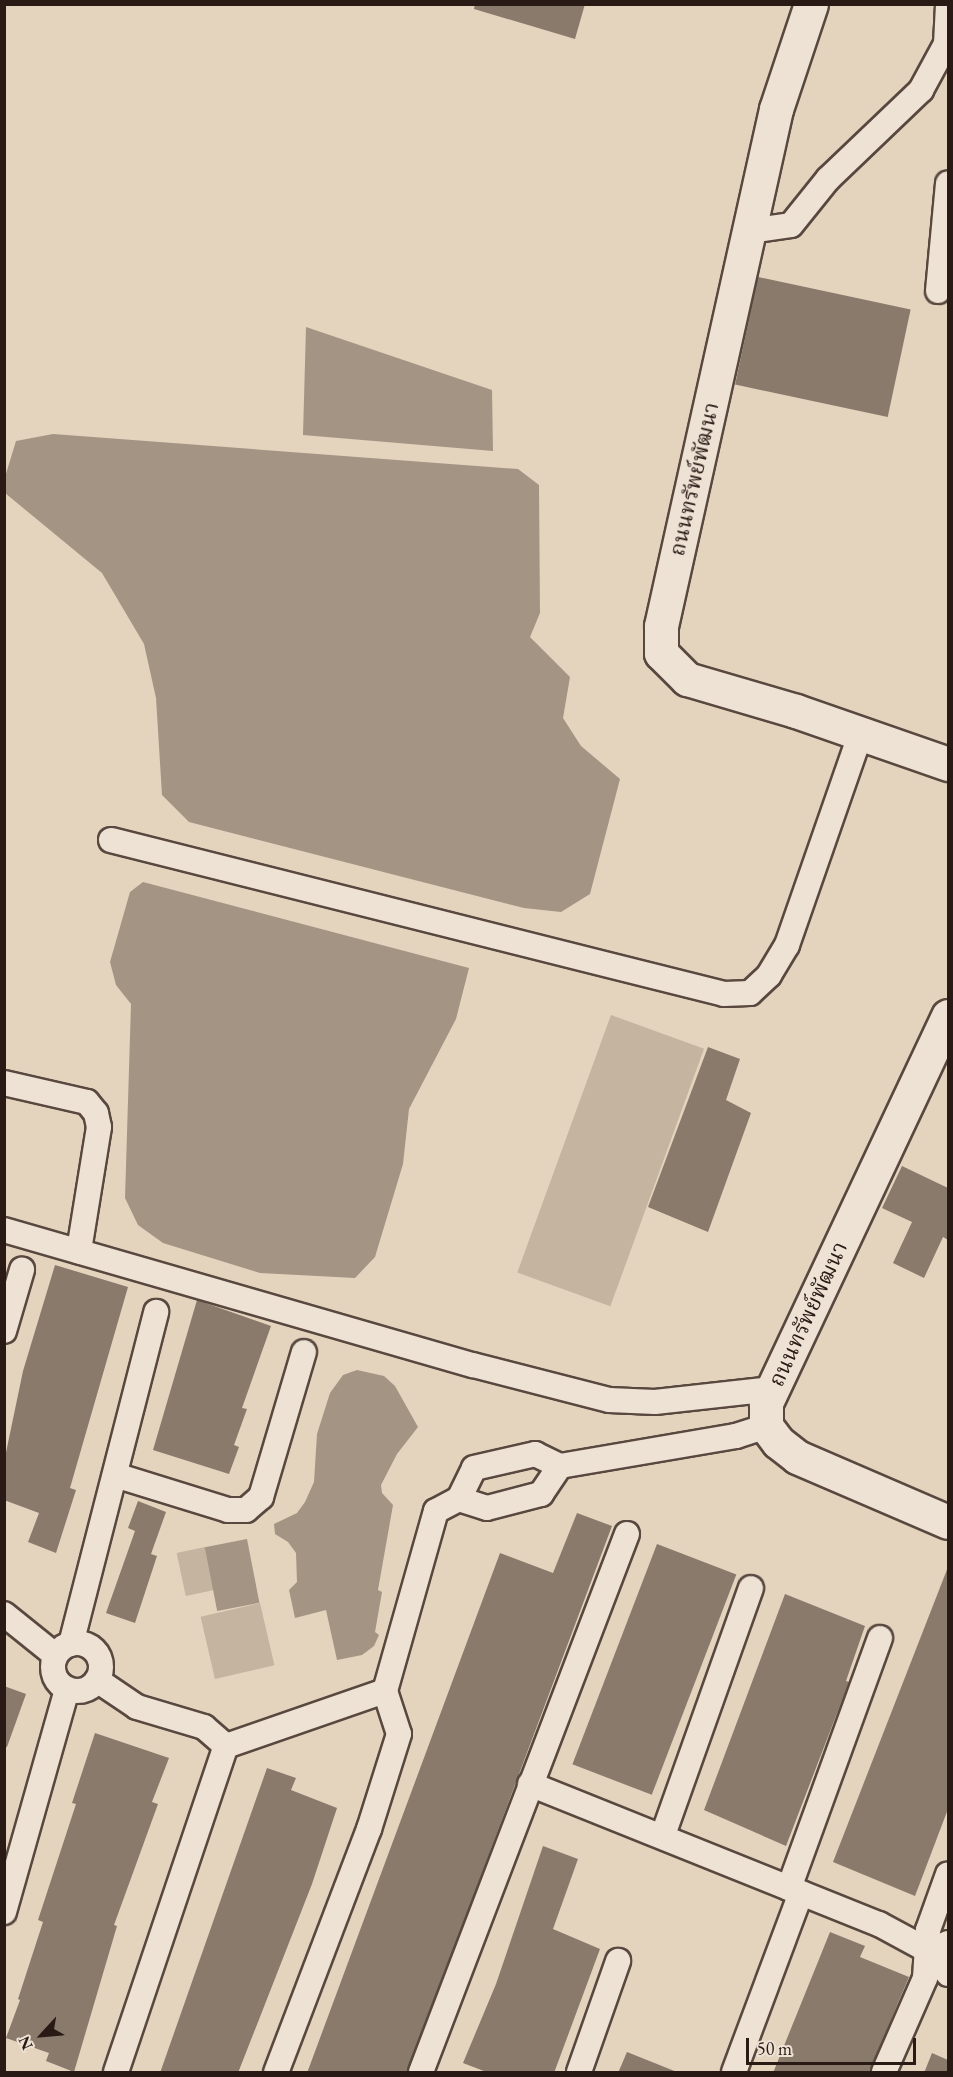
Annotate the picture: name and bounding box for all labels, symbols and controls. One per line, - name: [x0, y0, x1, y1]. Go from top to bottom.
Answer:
- street label: ถนนทรัพย์พัฒนา: [663, 399, 725, 559]
- street label: ถนนทรัพย์พัฒนา: [763, 1237, 853, 1391]
- north arrow: [12, 2005, 72, 2065]
- scale bar: [749, 2026, 918, 2064]
- text: N: [13, 2033, 38, 2054]
- text: 50 m: [757, 2037, 792, 2060]

